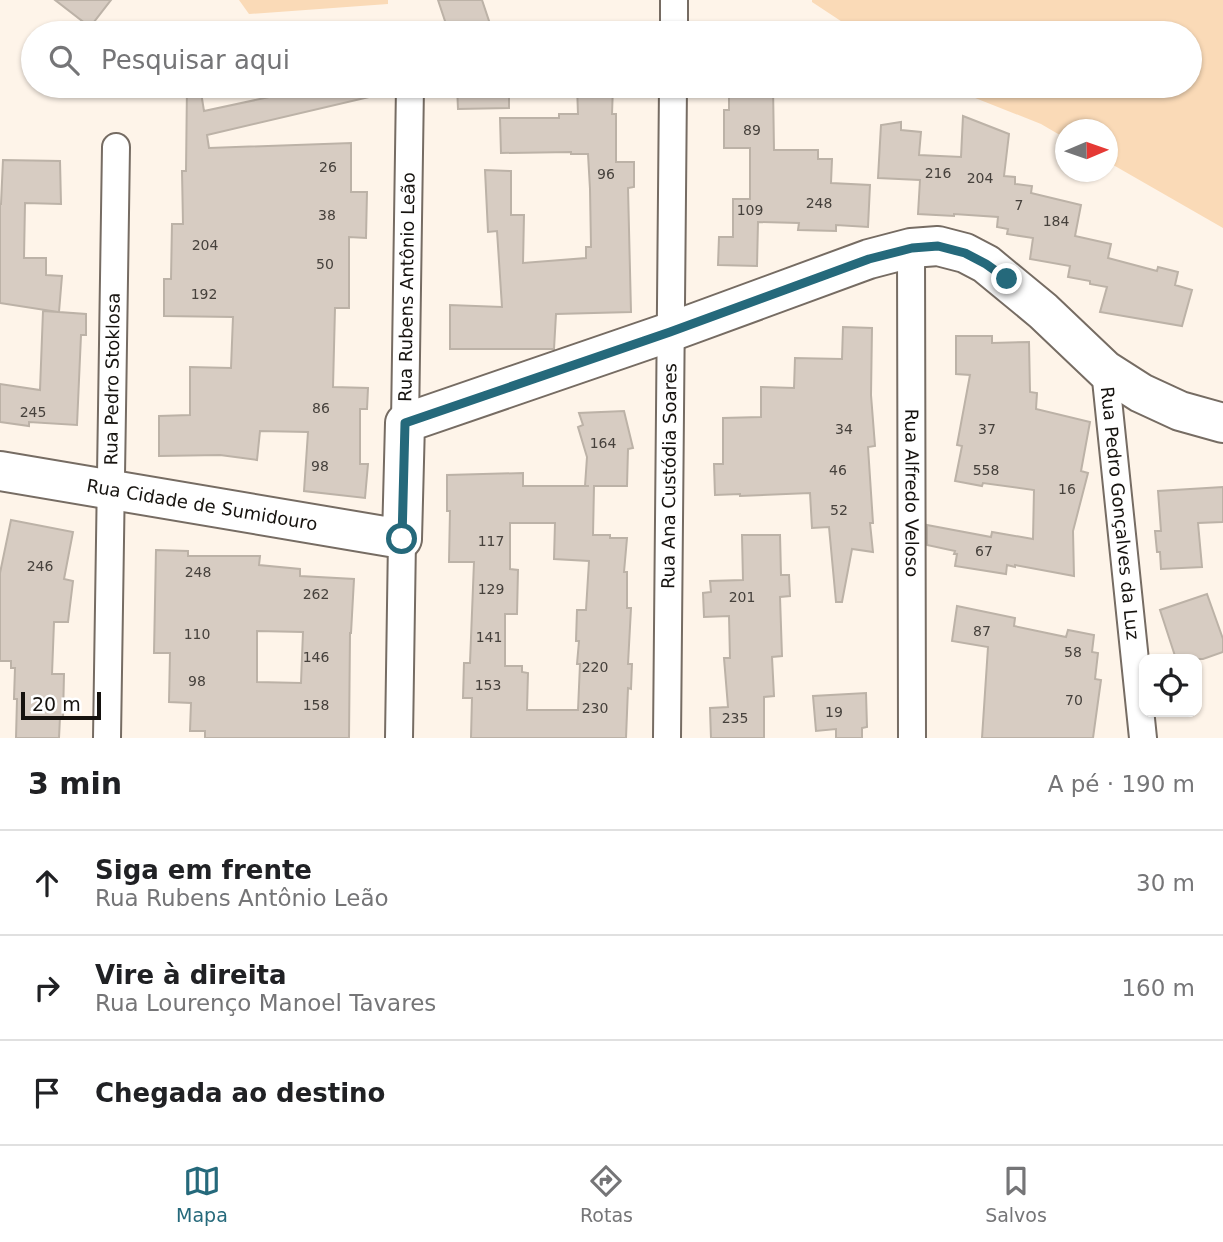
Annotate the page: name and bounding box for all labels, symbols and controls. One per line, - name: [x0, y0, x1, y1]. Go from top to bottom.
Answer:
- search box: [21, 21, 1202, 98]
- icon: search: [45, 41, 83, 79]
- text: Pesquisar aqui: [101, 45, 290, 75]
- north arrow: [1055, 119, 1118, 182]
- house number: 89: [743, 122, 761, 138]
- house number: 26: [319, 159, 337, 175]
- house number: 216: [925, 165, 951, 181]
- house number: 96: [597, 166, 615, 182]
- house number: 204: [967, 170, 993, 186]
- street label: Rua Rubens Antônio Leão: [394, 172, 419, 402]
- house number: 248: [806, 195, 832, 211]
- house number: 7: [1015, 197, 1023, 213]
- house number: 109: [737, 202, 763, 218]
- house number: 38: [318, 207, 336, 223]
- house number: 184: [1043, 213, 1069, 229]
- house number: 204: [192, 237, 218, 253]
- house number: 50: [316, 256, 334, 272]
- route end: [991, 263, 1022, 294]
- house number: 192: [191, 286, 217, 302]
- street label: Rua Pedro Stoklosa: [100, 292, 124, 466]
- street label: Rua Ana Custódia Soares: [657, 363, 680, 589]
- street label: Rua Pedro Gonçalves da Luz: [1097, 386, 1144, 641]
- house number: 86: [312, 400, 330, 416]
- house number: 245: [20, 404, 46, 420]
- street label: Rua Alfredo Veloso: [901, 409, 923, 577]
- house number: 34: [835, 421, 853, 437]
- house number: 37: [978, 421, 996, 437]
- house number: 164: [590, 435, 616, 451]
- house number: 98: [311, 458, 329, 474]
- house number: 46: [829, 462, 847, 478]
- house number: 558: [973, 462, 999, 478]
- street label: Rua Cidade de Sumidouro: [85, 475, 319, 535]
- house number: 16: [1058, 481, 1076, 497]
- house number: 52: [830, 502, 848, 518]
- route start: [386, 523, 417, 554]
- house number: 117: [478, 533, 504, 549]
- house number: 67: [975, 543, 993, 559]
- house number: 246: [27, 558, 53, 574]
- house number: 248: [185, 564, 211, 580]
- house number: 129: [478, 581, 504, 597]
- house number: 262: [303, 586, 329, 602]
- house number: 201: [729, 589, 755, 605]
- house number: 87: [973, 623, 991, 639]
- house number: 110: [184, 626, 210, 642]
- house number: 141: [476, 629, 502, 645]
- house number: 58: [1064, 644, 1082, 660]
- house number: 146: [303, 649, 329, 665]
- map controls: [1139, 654, 1202, 717]
- button: locate: [1139, 654, 1202, 717]
- house number: 220: [582, 659, 608, 675]
- house number: 98: [188, 673, 206, 689]
- house number: 153: [475, 677, 501, 693]
- scale bar: [21, 689, 102, 721]
- house number: 70: [1065, 692, 1083, 708]
- text: 20 m: [32, 693, 81, 715]
- house number: 158: [303, 697, 329, 713]
- house number: 230: [582, 700, 608, 716]
- house number: 19: [825, 704, 843, 720]
- house number: 235: [722, 710, 748, 726]
- text: 3 min: [28, 766, 122, 801]
- text: A pé · 190 m: [1048, 771, 1195, 797]
- text: Siga em frente: [95, 855, 312, 885]
- icon: ahead: [28, 864, 66, 902]
- text: 30 m: [1136, 870, 1195, 896]
- text: Rua Rubens Antônio Leão: [95, 885, 389, 911]
- text: Vire à direita: [95, 960, 287, 990]
- icon: right: [28, 969, 66, 1007]
- text: 160 m: [1121, 975, 1195, 1001]
- text: Rua Lourenço Manoel Tavares: [95, 990, 436, 1016]
- icon: arrive: [28, 1074, 66, 1112]
- text: Chegada ao destino: [95, 1078, 385, 1108]
- tab: Mapa: [176, 1162, 228, 1226]
- tab: Rotas: [580, 1162, 633, 1226]
- tab: Salvos: [985, 1162, 1047, 1226]

